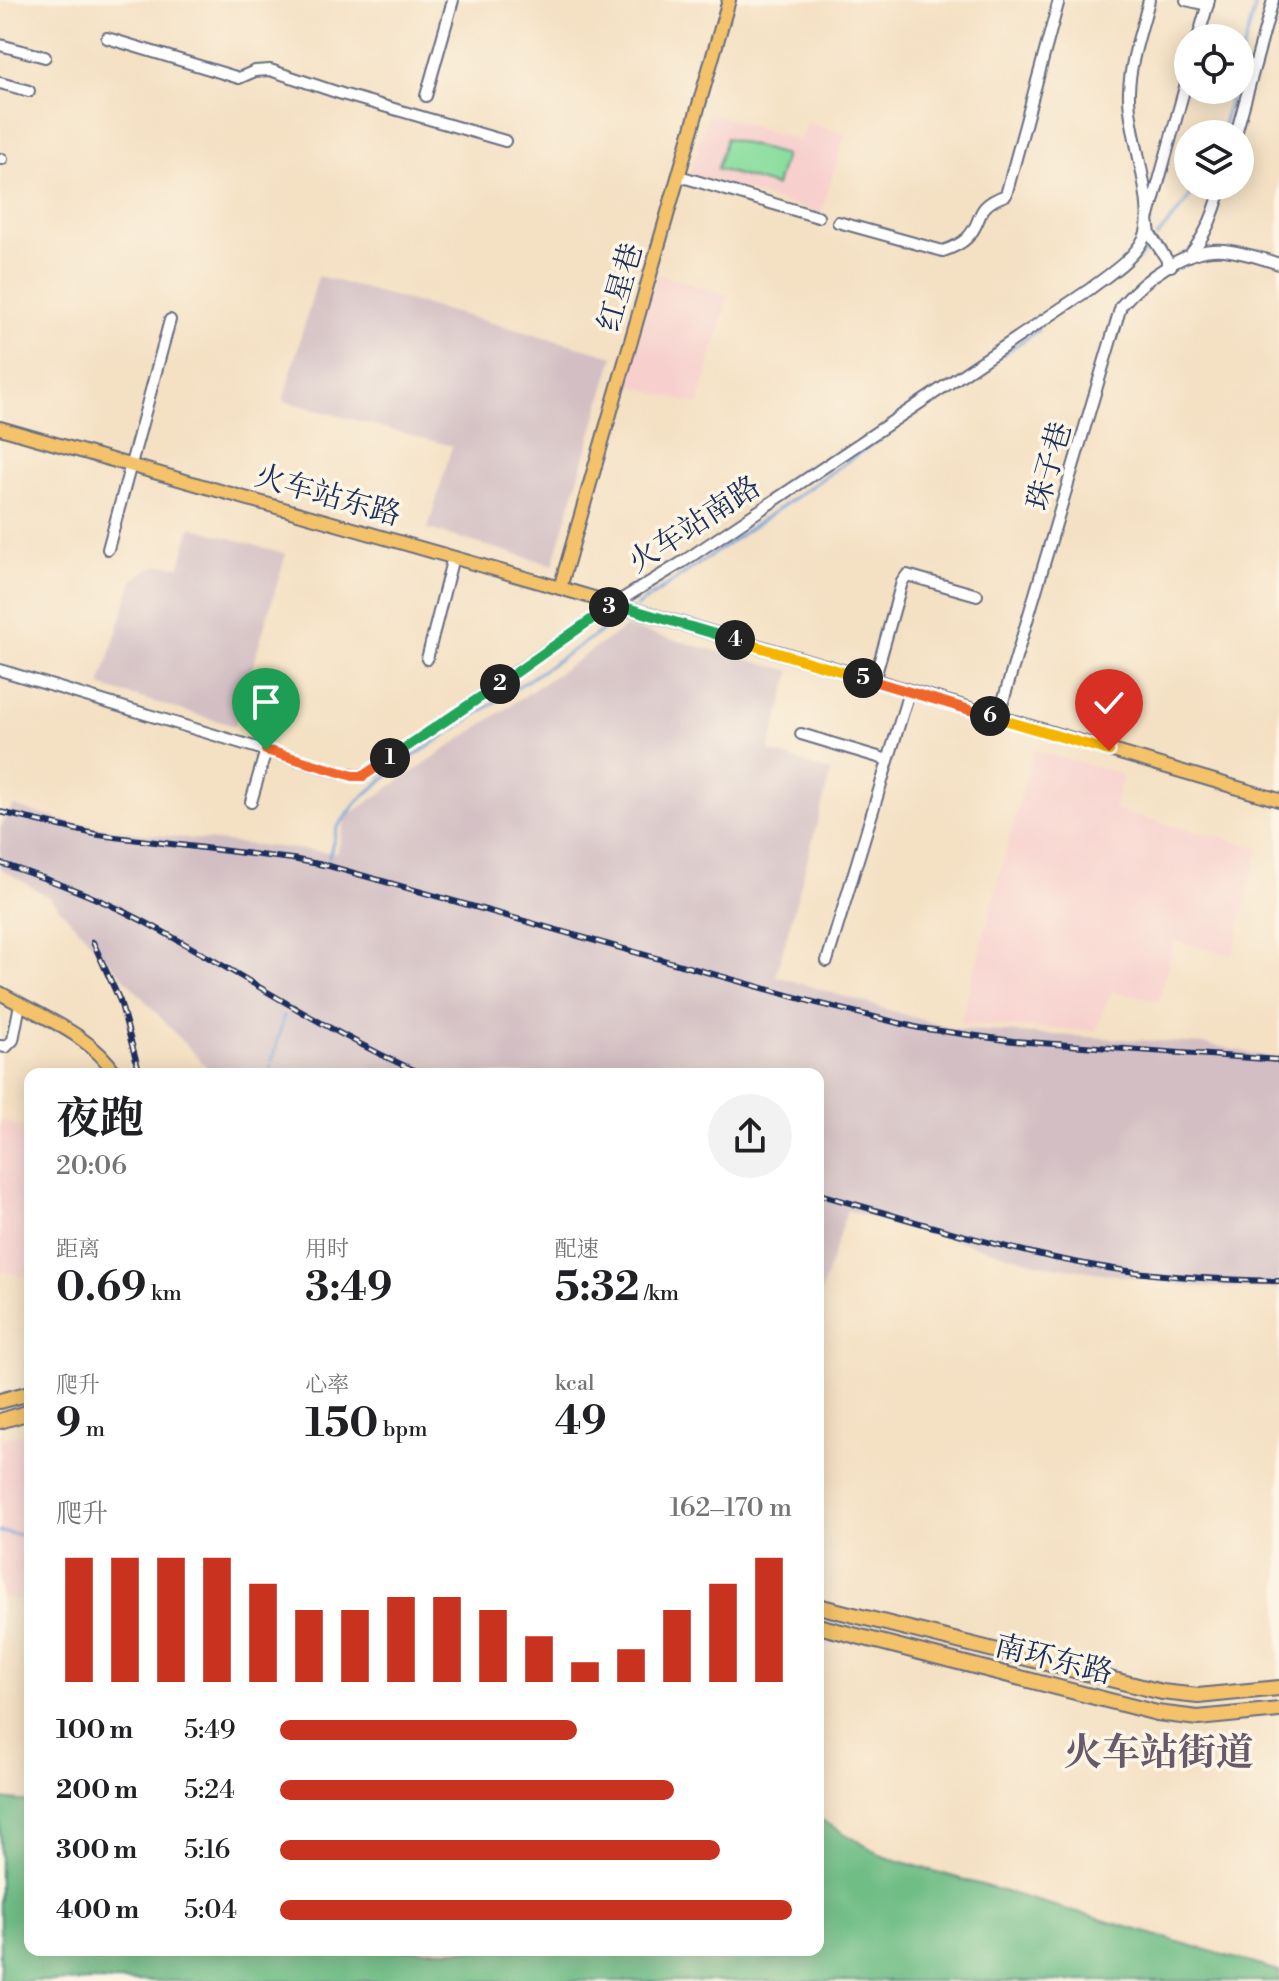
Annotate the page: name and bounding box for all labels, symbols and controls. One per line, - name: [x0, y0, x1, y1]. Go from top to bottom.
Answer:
- map controls: [1174, 24, 1254, 200]
- button: locate: [1174, 24, 1254, 104]
- button: layers: [1174, 120, 1254, 200]
- street label: 红星巷: [590, 239, 652, 336]
- street label: 珠子巷: [1019, 418, 1081, 515]
- street label: 火车站东路: [250, 457, 405, 535]
- street label: 火车站南路: [621, 468, 768, 582]
- pin: 3: [589, 587, 629, 627]
- text: 3: [602, 593, 616, 620]
- pin: 4: [715, 620, 755, 660]
- text: 4: [728, 626, 742, 653]
- pin: 5: [843, 658, 883, 698]
- pin: 2: [480, 664, 520, 704]
- text: 5: [856, 664, 870, 691]
- pin: [232, 668, 300, 750]
- pin: [1075, 669, 1143, 751]
- text: 2: [493, 670, 507, 697]
- icon: arrive: [244, 680, 288, 724]
- icon: check: [1087, 681, 1131, 725]
- pin: 6: [970, 696, 1010, 736]
- text: 6: [983, 702, 997, 729]
- pin: 1: [370, 738, 410, 778]
- text: 1: [385, 744, 395, 771]
- text: 夜跑: [56, 1092, 144, 1147]
- button: share: [708, 1094, 792, 1178]
- text: 20:06: [56, 1150, 127, 1182]
- text: 距离: [56, 1236, 100, 1263]
- text: 用时: [305, 1236, 349, 1263]
- text: 配速: [555, 1236, 599, 1263]
- text: 0.69: [56, 1263, 146, 1313]
- text: 3:49: [305, 1263, 392, 1313]
- text: 5:32: [555, 1263, 640, 1313]
- text: km: [146, 1280, 182, 1307]
- text: /km: [640, 1280, 679, 1307]
- text: kcal: [555, 1370, 595, 1397]
- text: 爬升: [56, 1372, 100, 1399]
- text: 心率: [305, 1372, 349, 1399]
- text: 49: [555, 1397, 607, 1447]
- text: 9: [56, 1399, 81, 1449]
- text: 150: [305, 1399, 378, 1449]
- text: m: [81, 1416, 105, 1443]
- text: bpm: [378, 1416, 427, 1443]
- text: 162–170 m: [669, 1492, 792, 1524]
- text: 爬升: [56, 1498, 108, 1530]
- street label: 南环东路: [991, 1627, 1117, 1693]
- text: 100 m: [56, 1714, 133, 1746]
- text: 5:49: [184, 1714, 235, 1746]
- district label: 火车站街道: [1064, 1730, 1254, 1777]
- text: 200 m: [56, 1774, 138, 1806]
- text: 5:24: [184, 1774, 235, 1806]
- text: 300 m: [56, 1834, 137, 1866]
- text: 5:16: [184, 1834, 230, 1866]
- text: 400 m: [56, 1894, 139, 1926]
- text: 5:04: [184, 1894, 237, 1926]

